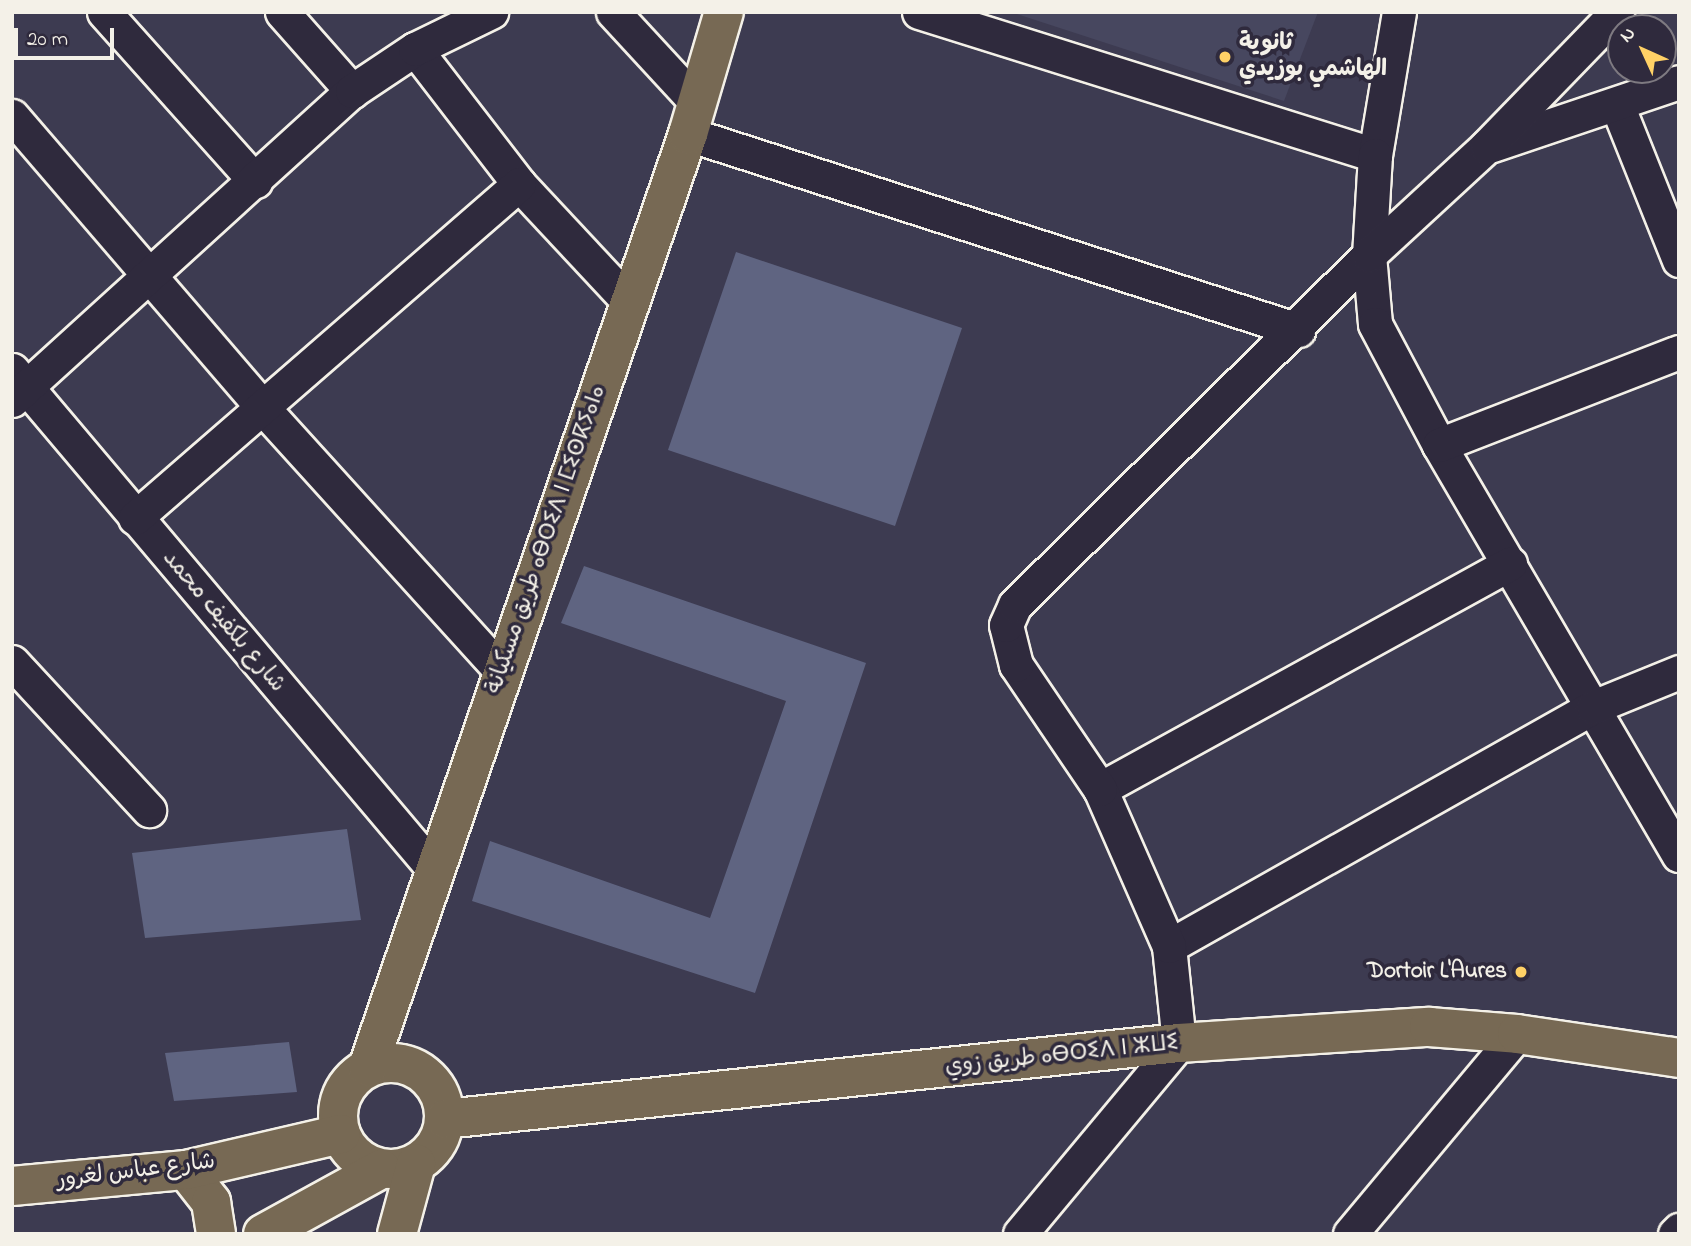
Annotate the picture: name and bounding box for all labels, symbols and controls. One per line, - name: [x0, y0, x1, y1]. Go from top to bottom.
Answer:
- scale bar: [18, 14, 117, 58]
- north arrow: [1607, 14, 1677, 84]
- text: N: [1614, 21, 1642, 49]
- text: 20 m: [27, 25, 68, 55]
- place label: ثانوية الهاشمي بوزيدي: [1239, 30, 1387, 84]
- marker: ثانوية الهاشمي بوزيدي: [1217, 49, 1233, 65]
- street label: طريق مسكيانة ⴰⴱⵔⵉⴷ ⵏ ⵎⵉⵙⴽⵢⴰⵏⴰ: [481, 382, 613, 698]
- street label: شارع بلكفيف محمد: [156, 545, 290, 699]
- place label: Dortoir L'Aures: [1367, 958, 1507, 986]
- marker: Dortoir L'Aures: [1513, 964, 1529, 980]
- street label: طريق زوي ⴰⴱⵔⵉⴷ ⵏ ⵣⵡⵉ: [944, 1030, 1180, 1082]
- street label: شارع عباس لغرور: [55, 1149, 217, 1195]

